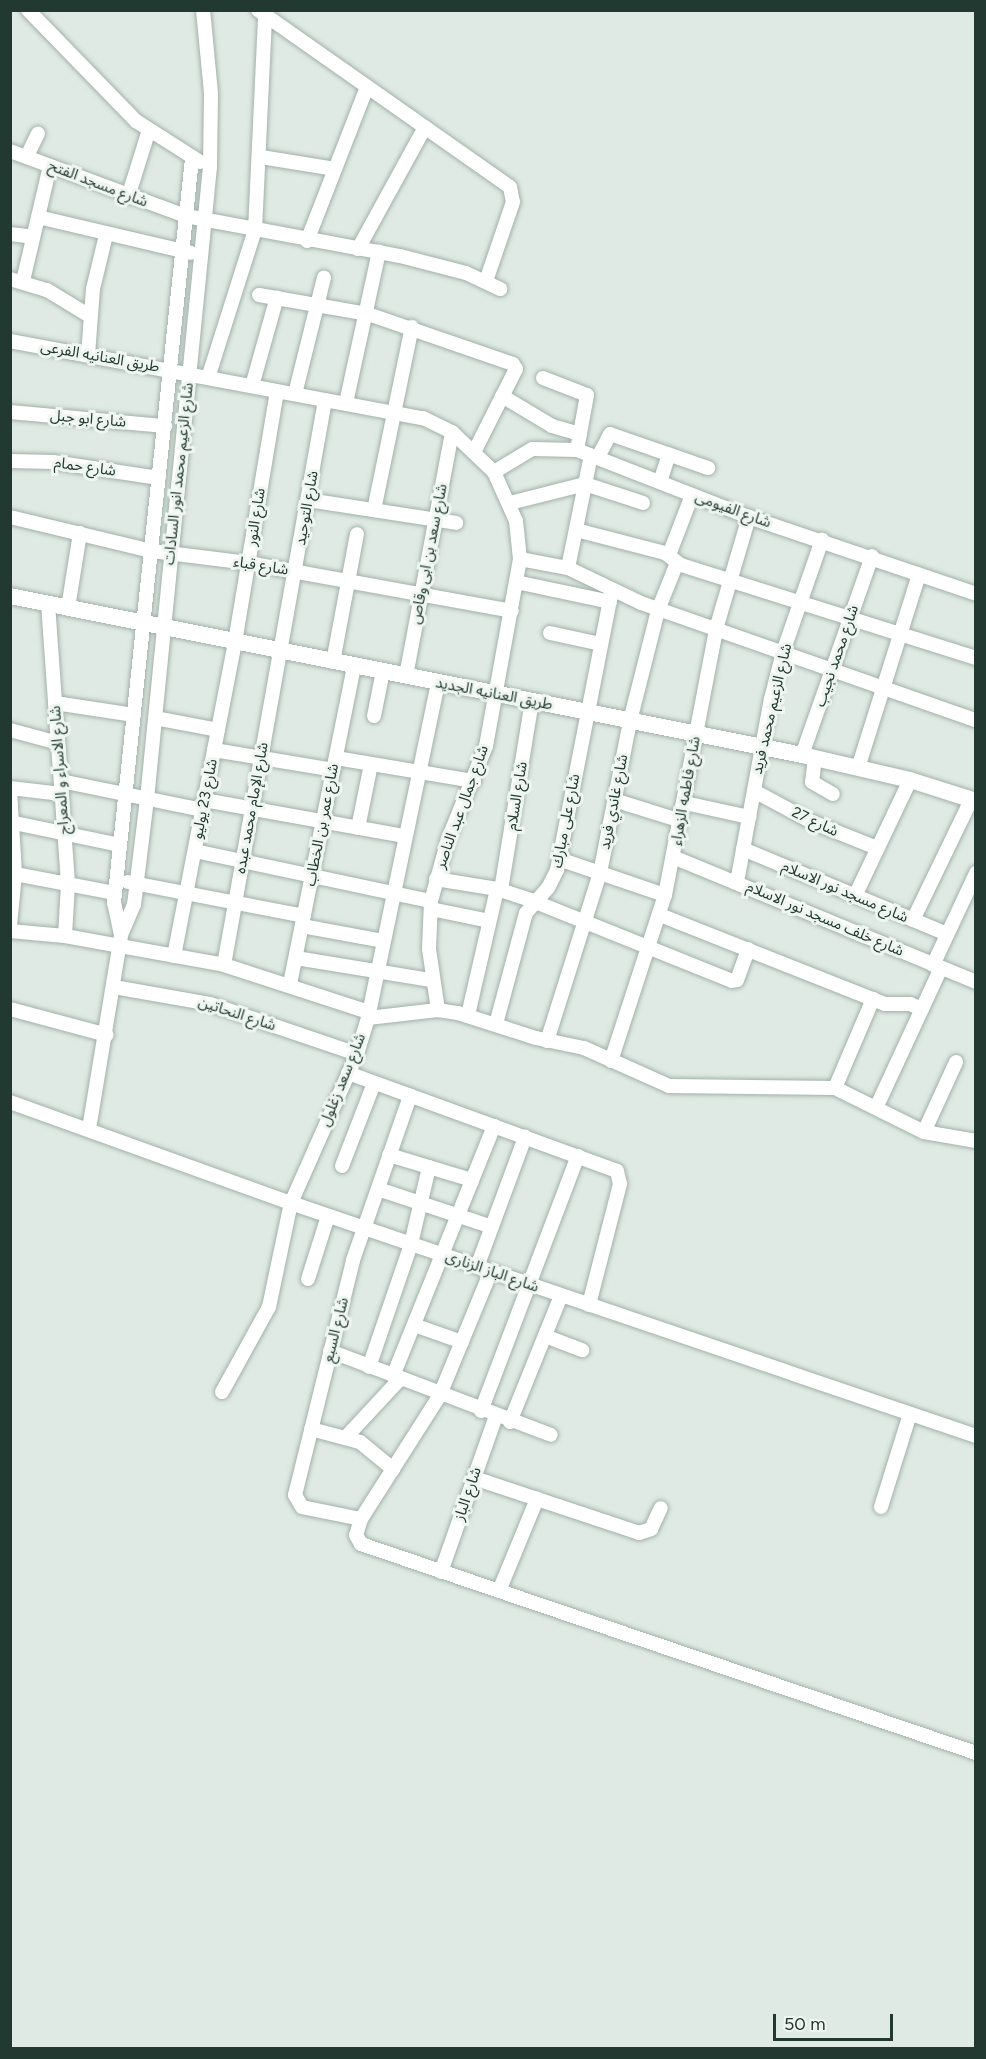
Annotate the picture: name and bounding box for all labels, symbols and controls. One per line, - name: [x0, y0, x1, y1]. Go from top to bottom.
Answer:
- street label: شارع مسجد الفتح: [46, 157, 150, 211]
- street label: طريق العنانيه الفرعى: [39, 338, 161, 376]
- street label: شارع الزعيم محمد انور السادات: [160, 382, 198, 566]
- street label: شارع ابو جبل: [49, 407, 127, 431]
- street label: شارع حمام: [53, 454, 117, 480]
- street label: شارع التوحيد: [292, 469, 322, 547]
- street label: شارع سعد بن ابى وقاص: [407, 482, 451, 626]
- street label: شارع النور: [243, 487, 269, 547]
- street label: شارع الفيومى: [693, 488, 773, 532]
- street label: شارع قباء: [232, 553, 290, 579]
- street label: شارع محمد نجيب: [811, 603, 863, 709]
- street label: شارع الزعيم محمد فريد: [748, 642, 796, 776]
- street label: طريق العنانيه الجديد: [434, 674, 554, 714]
- street label: شارع الاسراء و المعراج: [47, 705, 73, 835]
- street label: شارع فاطمه الزهراء: [668, 735, 704, 847]
- street label: شارع الإمام محمد عبده: [232, 741, 272, 875]
- street label: شارع جمال عبد الناصر: [431, 743, 493, 871]
- street label: شارع غاندي فريد: [596, 753, 632, 851]
- street label: شارع 23 يوليو: [188, 757, 222, 841]
- street label: شارع السلام: [503, 760, 531, 832]
- street label: شارع عمر بن الخطاب: [301, 762, 343, 888]
- street label: شارع على مبارك: [548, 772, 584, 870]
- street label: شارع 27: [789, 803, 841, 841]
- street label: شارع مسجد نور الاسلام: [779, 857, 911, 927]
- street label: شارع خلف مسجد نور الاسلام: [744, 878, 906, 960]
- street label: شارع النحاتين: [196, 993, 278, 1035]
- street label: شارع سعد زغلول: [316, 1031, 370, 1129]
- street label: شارع الباز الزنارى: [443, 1248, 541, 1296]
- street label: شارع السبع: [319, 1296, 353, 1364]
- street label: شارع الباز: [450, 1465, 486, 1523]
- scale bar: [776, 2002, 896, 2040]
- text: 50 m: [784, 2013, 826, 2035]

